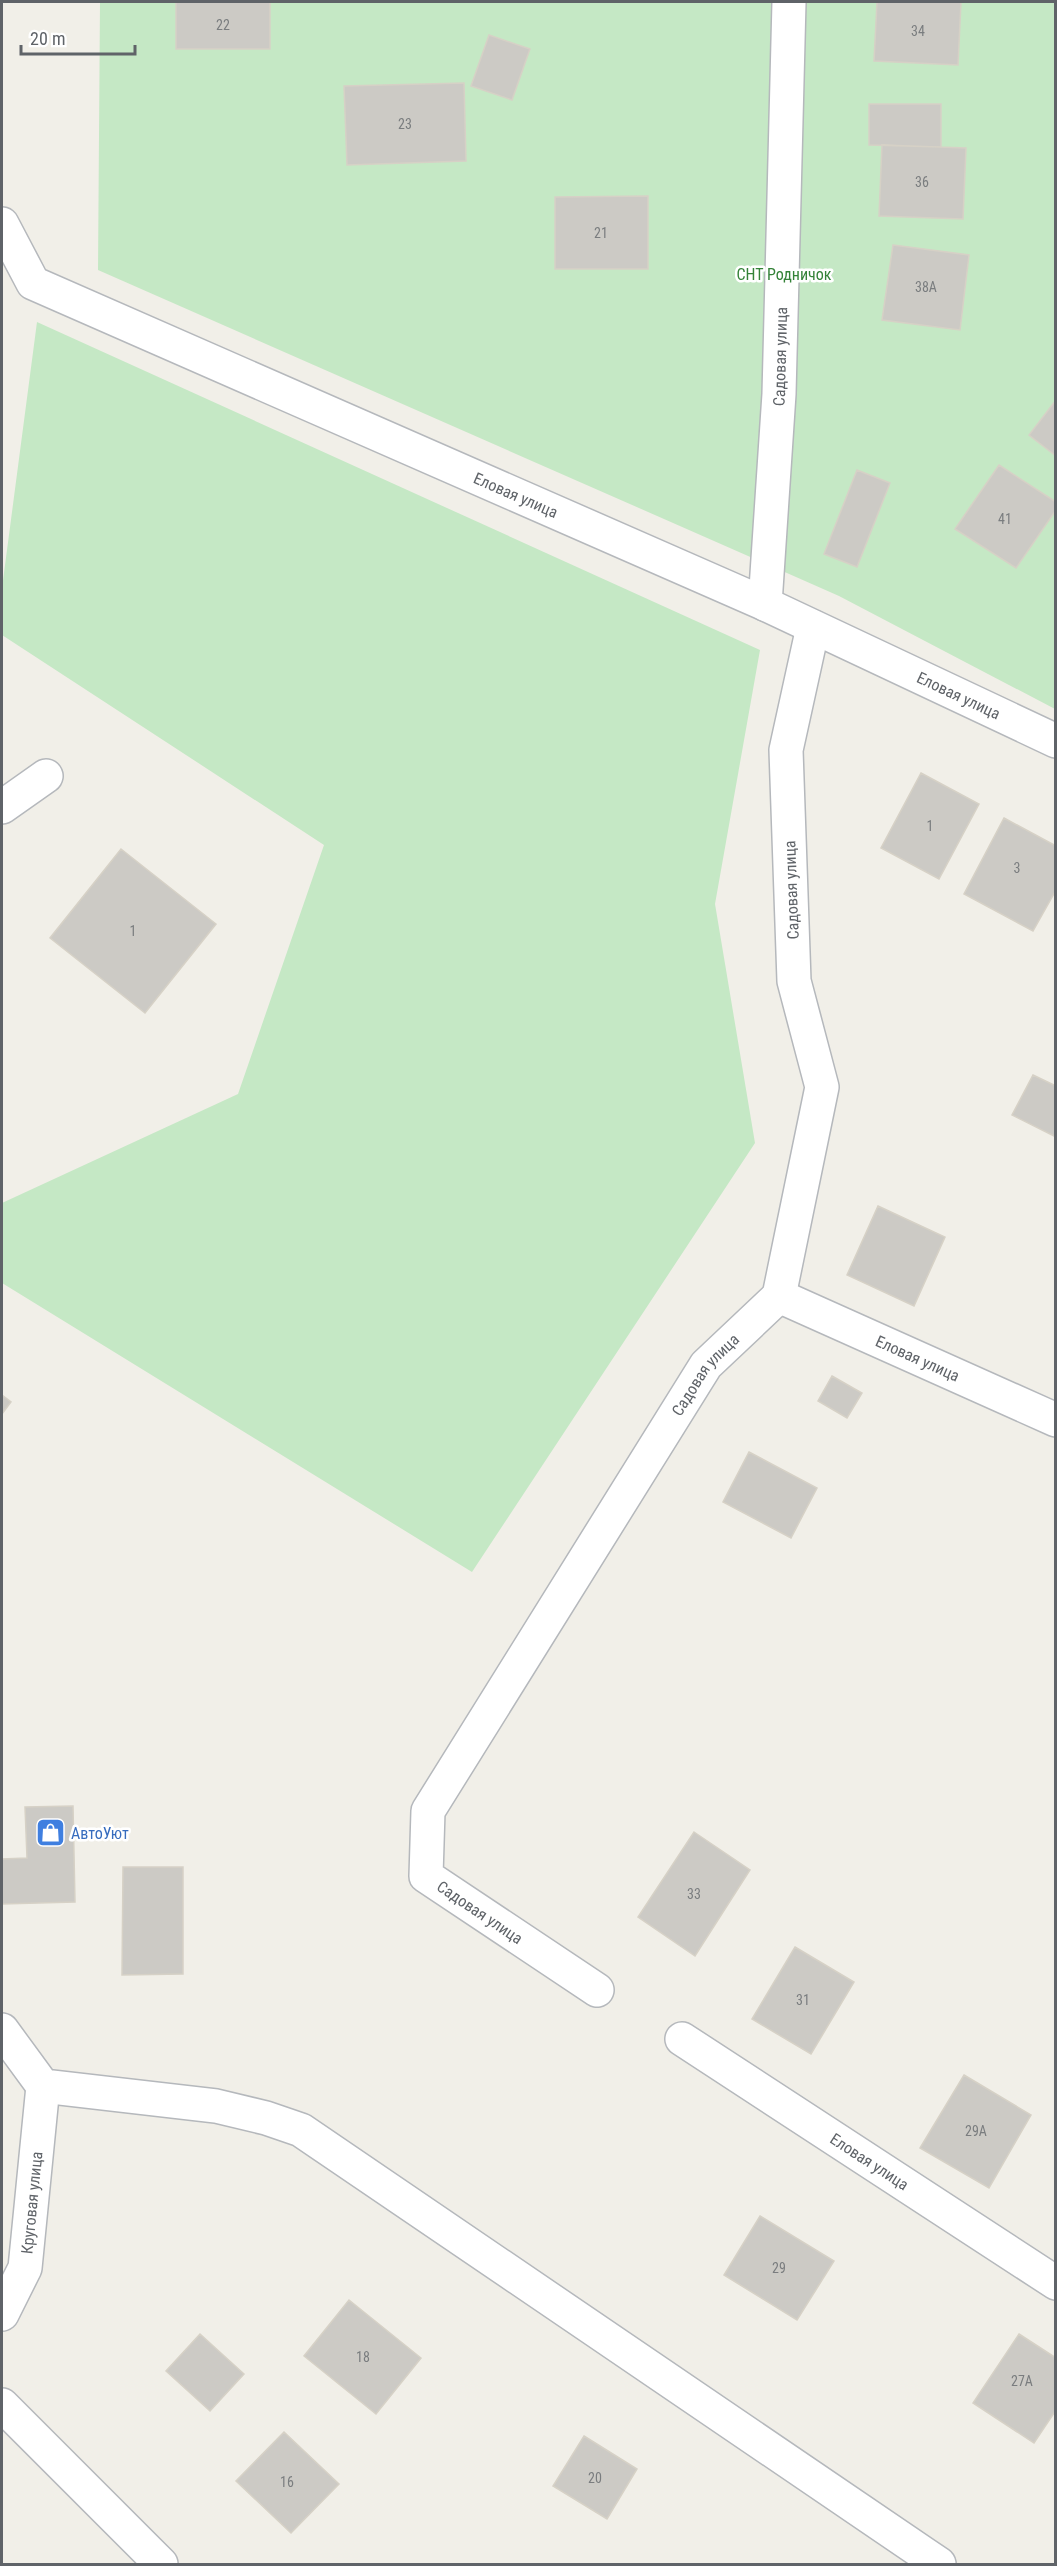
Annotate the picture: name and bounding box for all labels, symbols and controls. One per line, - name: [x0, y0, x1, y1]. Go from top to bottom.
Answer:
- house number: 22: [216, 17, 230, 33]
- scale bar: [21, 18, 135, 56]
- house number: 34: [911, 23, 925, 39]
- text: 20 m: [30, 28, 65, 49]
- house number: 23: [398, 116, 412, 132]
- house number: 36: [915, 174, 929, 190]
- house number: 21: [594, 225, 608, 241]
- park label: СНТ Родничок: [737, 265, 832, 284]
- house number: 38А: [915, 279, 937, 295]
- street label: Садовая улица: [769, 307, 791, 407]
- street label: Еловая улица: [471, 468, 561, 522]
- house number: 41: [998, 511, 1012, 527]
- street label: Еловая улица: [914, 668, 1003, 723]
- house number: 1: [927, 818, 933, 834]
- street label: Садовая улица: [780, 840, 803, 940]
- house number: 3: [1014, 860, 1020, 876]
- house number: 1: [130, 923, 136, 939]
- street label: Садовая улица: [668, 1330, 743, 1419]
- street label: Еловая улица: [873, 1332, 962, 1386]
- shop icon: АвтоУют: [34, 1817, 66, 1849]
- place label: АвтоУют: [71, 1824, 129, 1843]
- street label: Садовая улица: [433, 1877, 526, 1948]
- house number: 33: [687, 1886, 701, 1902]
- house number: 31: [796, 1992, 810, 2008]
- house number: 29А: [965, 2123, 987, 2139]
- street label: Еловая улица: [826, 2129, 912, 2194]
- street label: Круговая улица: [17, 2151, 46, 2255]
- house number: 29: [772, 2260, 786, 2276]
- house number: 18: [356, 2349, 370, 2365]
- house number: 27А: [1011, 2373, 1033, 2389]
- house number: 20: [588, 2470, 602, 2486]
- house number: 16: [280, 2474, 294, 2490]

